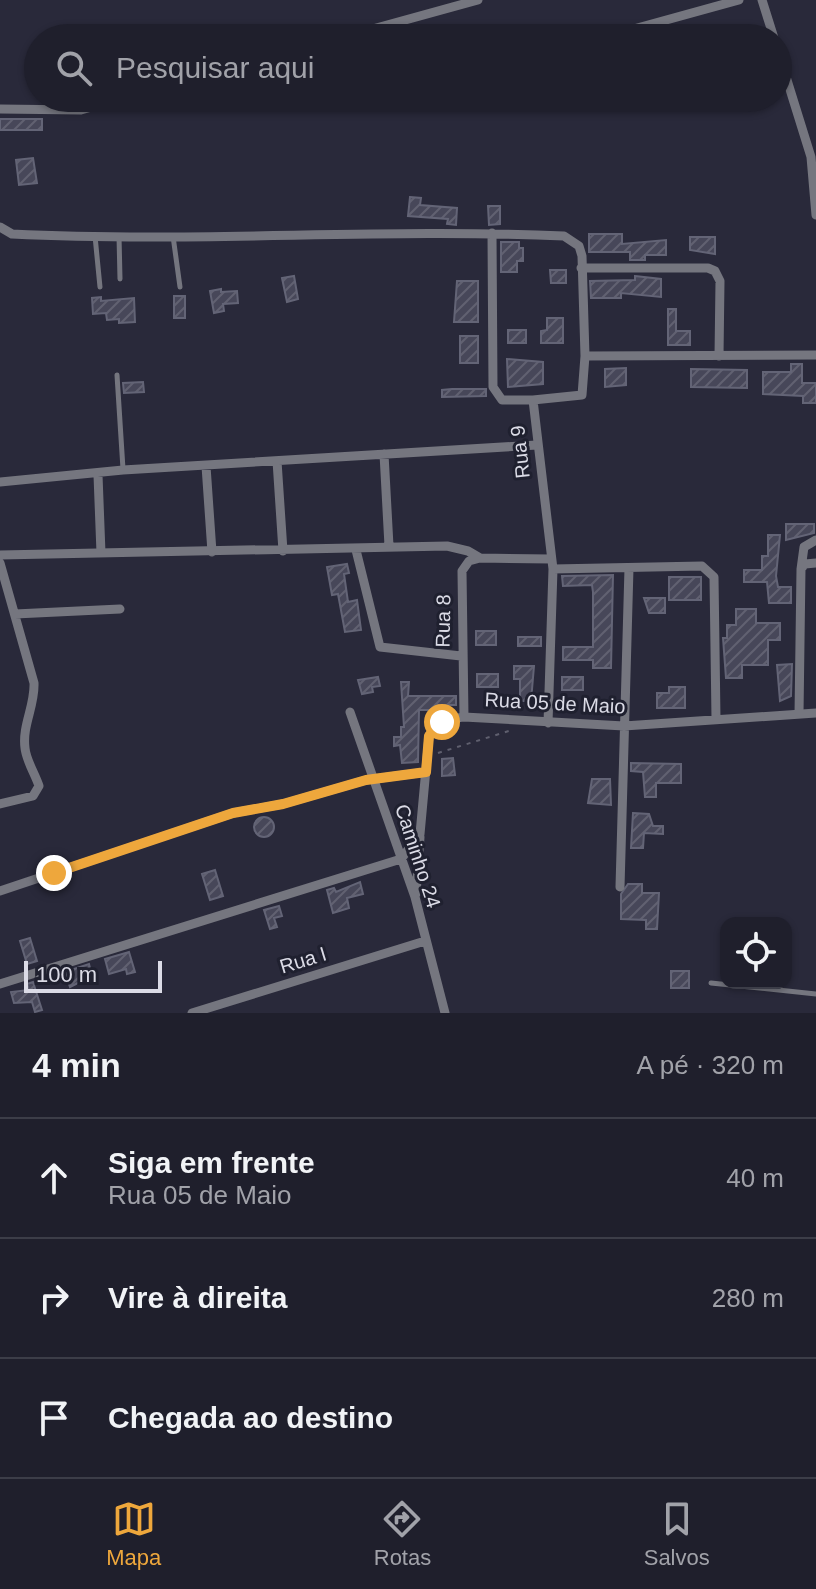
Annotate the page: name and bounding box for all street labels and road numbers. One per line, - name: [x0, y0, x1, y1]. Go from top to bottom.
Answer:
- street label: Rua 9: [506, 424, 534, 480]
- street label: Rua 8: [432, 594, 454, 648]
- street label: Rua 05 de Maio: [484, 688, 626, 718]
- street label: Caminho 24: [391, 801, 445, 911]
- street label: Rua I: [277, 942, 329, 978]

